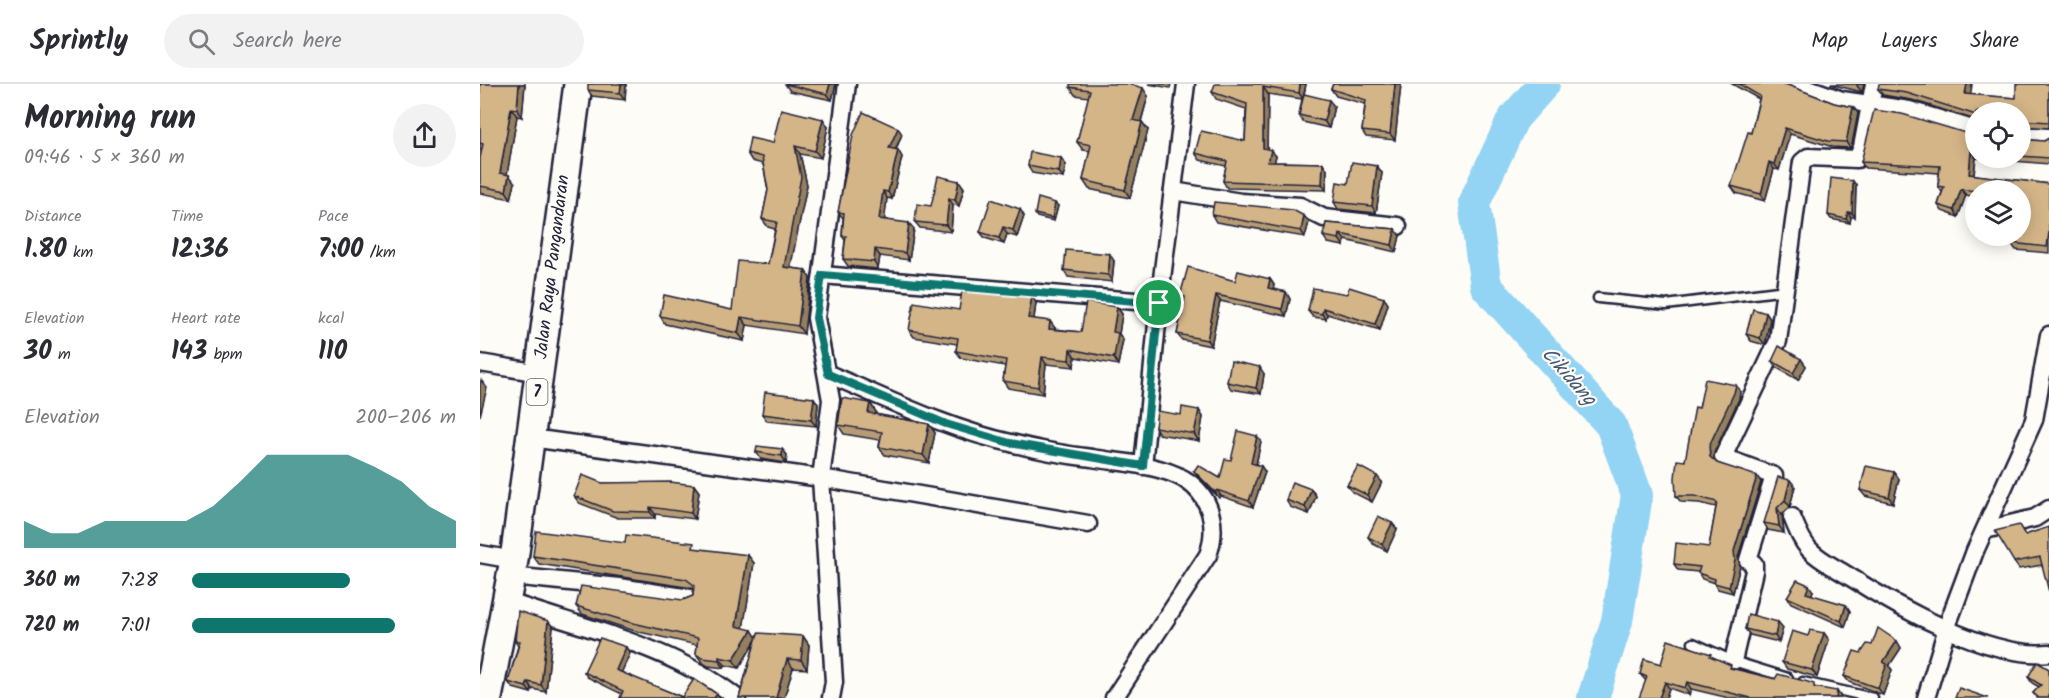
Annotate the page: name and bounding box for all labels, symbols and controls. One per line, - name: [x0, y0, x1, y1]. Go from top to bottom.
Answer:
- search box: [164, 14, 584, 68]
- text: Sprintly: [30, 19, 128, 64]
- text: Search here: [233, 24, 342, 59]
- icon: search: [185, 25, 218, 58]
- text: Map: [1811, 25, 1848, 58]
- text: Layers: [1881, 25, 1937, 58]
- text: Share: [1970, 25, 2019, 58]
- text: Morning run: [24, 93, 196, 146]
- map controls: [1965, 102, 2031, 246]
- button: locate: [1965, 102, 2031, 168]
- button: share: [393, 104, 456, 167]
- text: 09:46 · 5 × 360 m: [24, 142, 185, 174]
- street label: Jalan Raya Pangandaran: [527, 173, 579, 361]
- button: layers: [1965, 180, 2031, 246]
- text: Distance: [24, 204, 82, 229]
- text: Time: [171, 204, 203, 229]
- text: Pace: [318, 204, 349, 229]
- text: 1.80: [24, 229, 67, 271]
- text: 12:36: [171, 229, 229, 271]
- text: 7:00: [318, 229, 363, 271]
- text: km: [67, 240, 93, 265]
- text: /km: [363, 240, 396, 265]
- pin: [1133, 277, 1184, 328]
- icon: arrive: [1142, 286, 1175, 319]
- text: Elevation: [24, 306, 85, 331]
- text: Heart rate: [171, 306, 241, 331]
- text: kcal: [318, 306, 344, 331]
- text: 30: [24, 331, 52, 373]
- text: 143: [171, 331, 207, 373]
- text: 110: [318, 331, 347, 373]
- water label: Cikidang: [1533, 340, 1604, 415]
- text: m: [52, 342, 71, 367]
- text: bpm: [207, 342, 242, 367]
- road number: 7: [526, 379, 548, 405]
- text: Elevation: [24, 402, 100, 434]
- text: 200–206 m: [356, 402, 456, 434]
- text: 360 m: [24, 565, 80, 597]
- text: 7:28: [120, 565, 158, 597]
- text: 720 m: [24, 610, 79, 642]
- text: 7:01: [120, 610, 150, 642]

